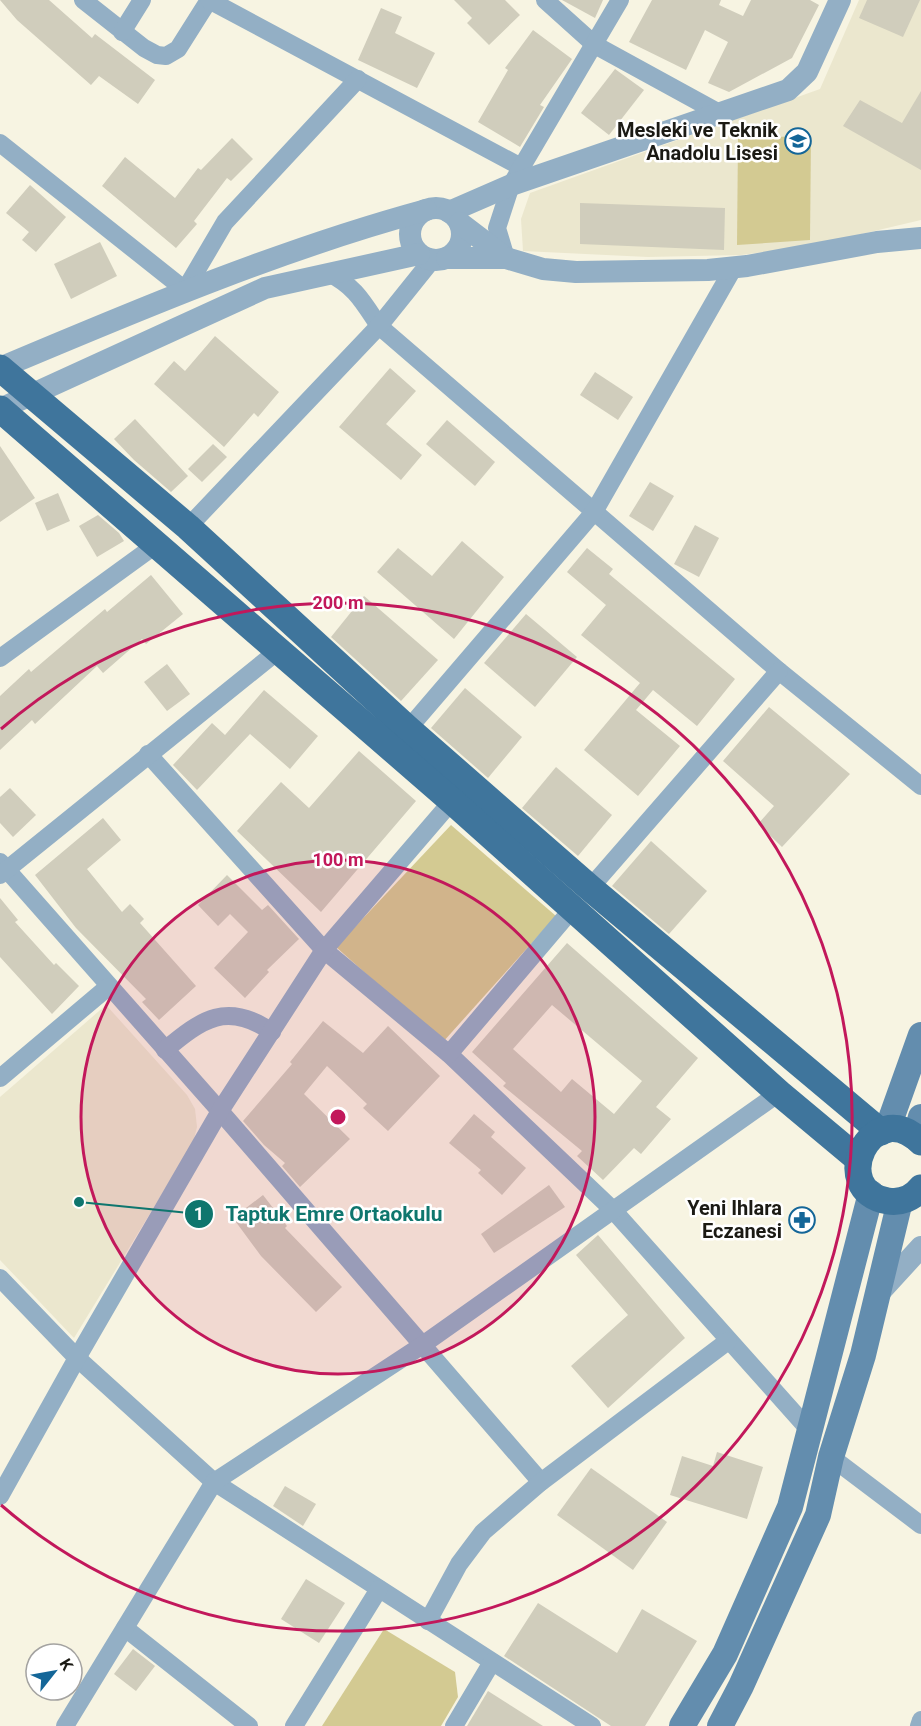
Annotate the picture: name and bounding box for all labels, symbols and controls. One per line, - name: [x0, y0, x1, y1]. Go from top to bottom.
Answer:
- place label: Mesleki ve Teknik Anadolu Lisesi: [617, 118, 778, 165]
- school or university icon: Mesleki ve Teknik Anadolu Lisesi: [783, 126, 813, 156]
- text: 200 m: [312, 592, 364, 613]
- text: 100 m: [312, 849, 364, 870]
- centre of rings: [328, 1107, 348, 1127]
- callout: Taptuk Emre Ortaokulu: [184, 1195, 455, 1234]
- place label: Yeni Ihlara Eczanesi: [687, 1196, 782, 1243]
- text: Taptuk Emre Ortaokulu: [225, 1202, 443, 1226]
- text: 1: [194, 1203, 204, 1224]
- pharmacy icon: Yeni Ihlara Eczanesi: [787, 1205, 817, 1235]
- north arrow: [24, 1642, 84, 1702]
- text: K: [56, 1655, 78, 1674]

